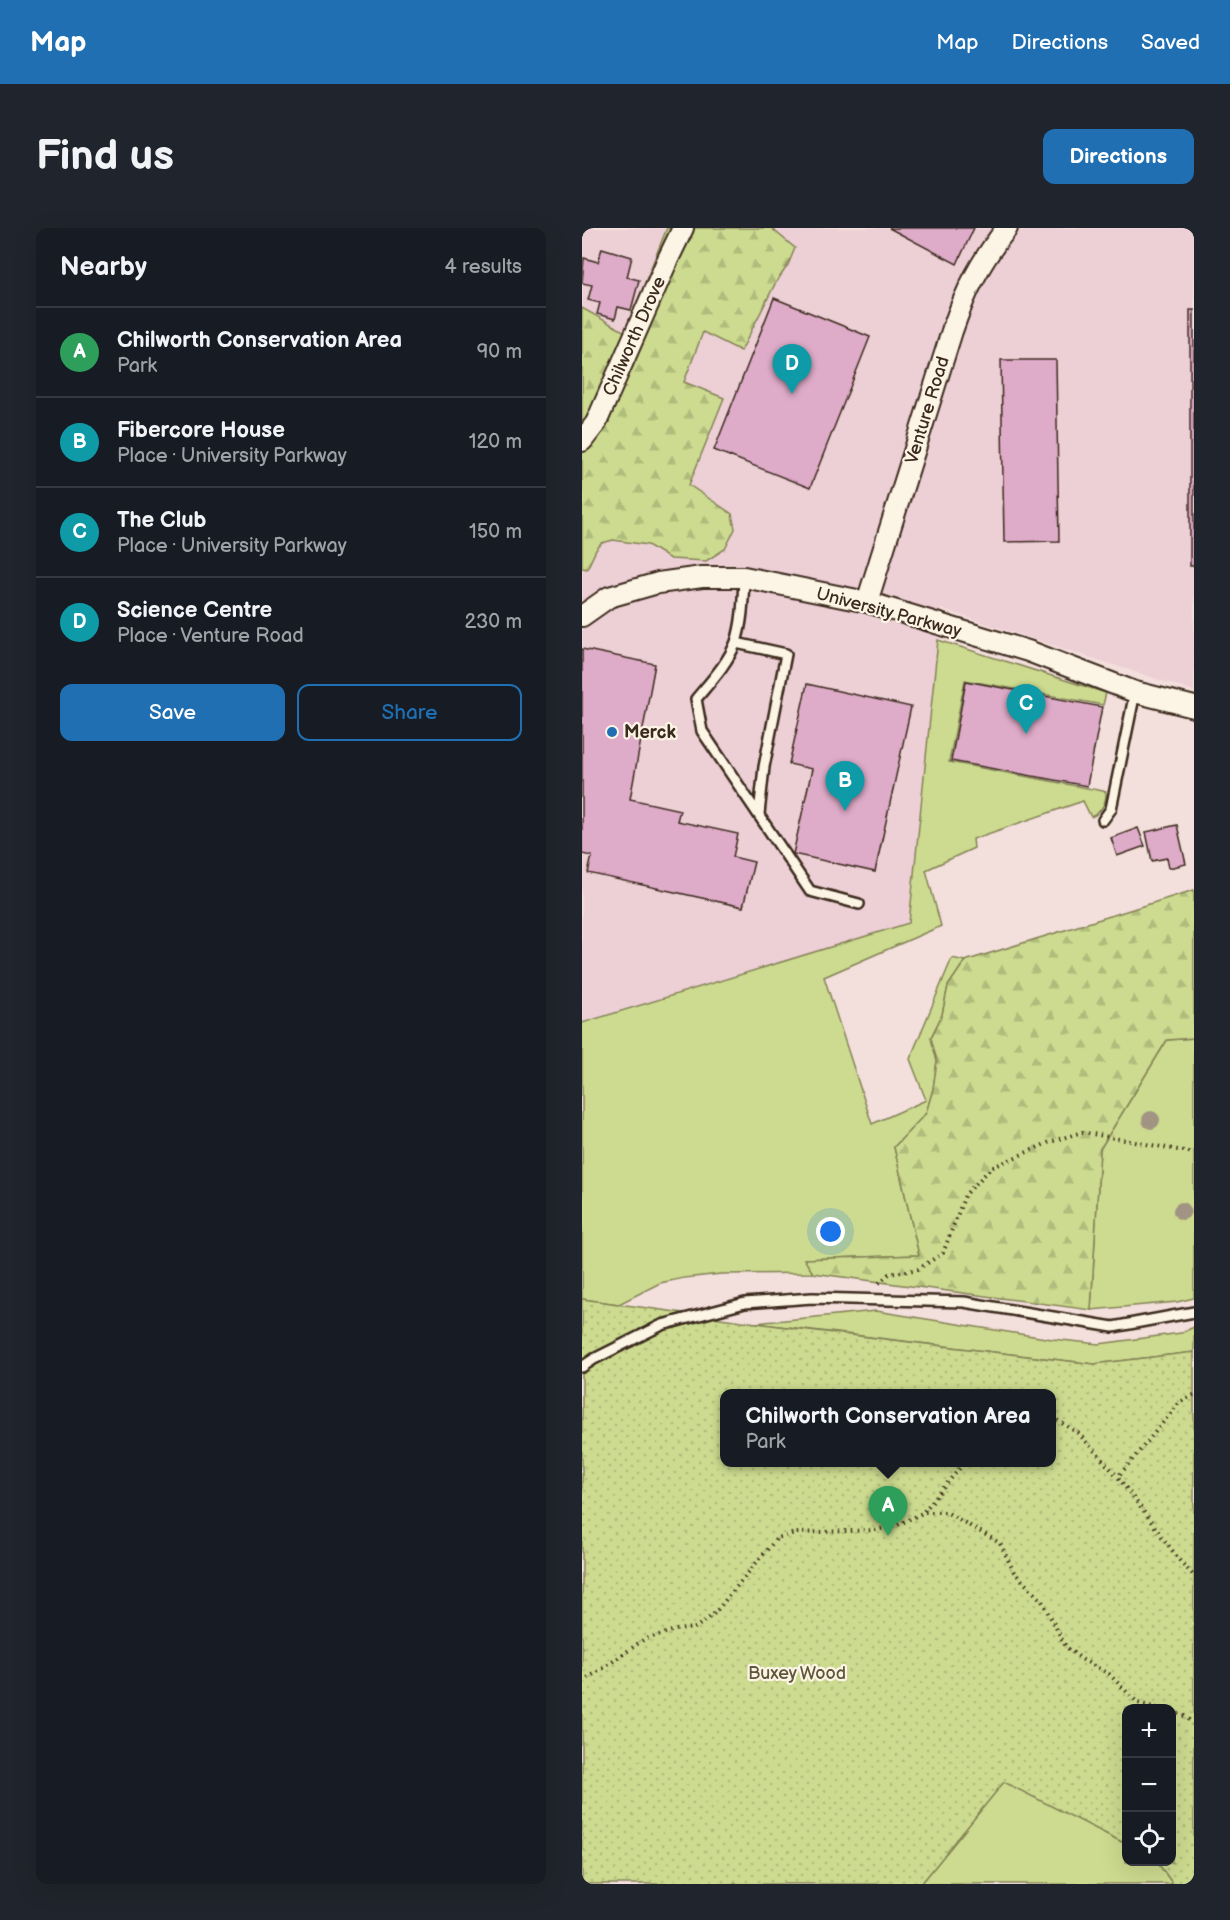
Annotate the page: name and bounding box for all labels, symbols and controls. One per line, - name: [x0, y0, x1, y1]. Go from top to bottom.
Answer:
- text: Map: [30, 26, 86, 59]
- text: Map: [936, 30, 979, 55]
- text: Directions: [1012, 30, 1108, 55]
- text: Saved: [1141, 30, 1200, 55]
- button: Directions: [1043, 129, 1194, 184]
- text: Find us: [36, 131, 174, 182]
- text: Nearby: [60, 252, 147, 283]
- text: 4 results: [444, 255, 522, 279]
- street label: Chilworth Drove: [599, 273, 670, 399]
- text: Chilworth Conservation Area: [117, 327, 402, 354]
- text: A: [73, 340, 86, 364]
- text: 90 m: [477, 340, 522, 364]
- pin: D: [772, 344, 812, 394]
- text: Park: [117, 354, 157, 378]
- street label: Venture Road: [901, 354, 954, 466]
- text: Fibercore House: [117, 417, 285, 444]
- text: B: [72, 430, 87, 454]
- text: 120 m: [469, 430, 522, 454]
- text: Place · University Parkway: [117, 444, 347, 468]
- text: The Club: [117, 507, 207, 534]
- text: C: [72, 520, 87, 544]
- text: 150 m: [469, 520, 522, 544]
- text: Place · University Parkway: [117, 534, 347, 558]
- street label: University Parkway: [814, 583, 965, 642]
- text: Science Centre: [117, 597, 272, 624]
- text: D: [73, 610, 86, 634]
- text: 230 m: [465, 610, 522, 634]
- text: Place · Venture Road: [117, 624, 304, 648]
- button: Save: [60, 684, 285, 741]
- button: Share: [297, 684, 522, 741]
- pin: C: [1006, 684, 1046, 734]
- place label: Merck: [624, 722, 676, 743]
- marker: Merck: [605, 725, 619, 739]
- pin: B: [826, 762, 864, 811]
- your location: [816, 1217, 845, 1246]
- popup: [720, 1389, 1056, 1467]
- text: Chilworth Conservation Area: [745, 1403, 1031, 1430]
- text: Park: [745, 1430, 786, 1454]
- pin: A: [868, 1486, 908, 1536]
- park label: Buxey Wood: [748, 1663, 846, 1684]
- map controls: [1122, 1704, 1176, 1866]
- button: +: [1122, 1704, 1176, 1758]
- button: −: [1122, 1758, 1176, 1812]
- button: locate: [1122, 1812, 1176, 1866]

